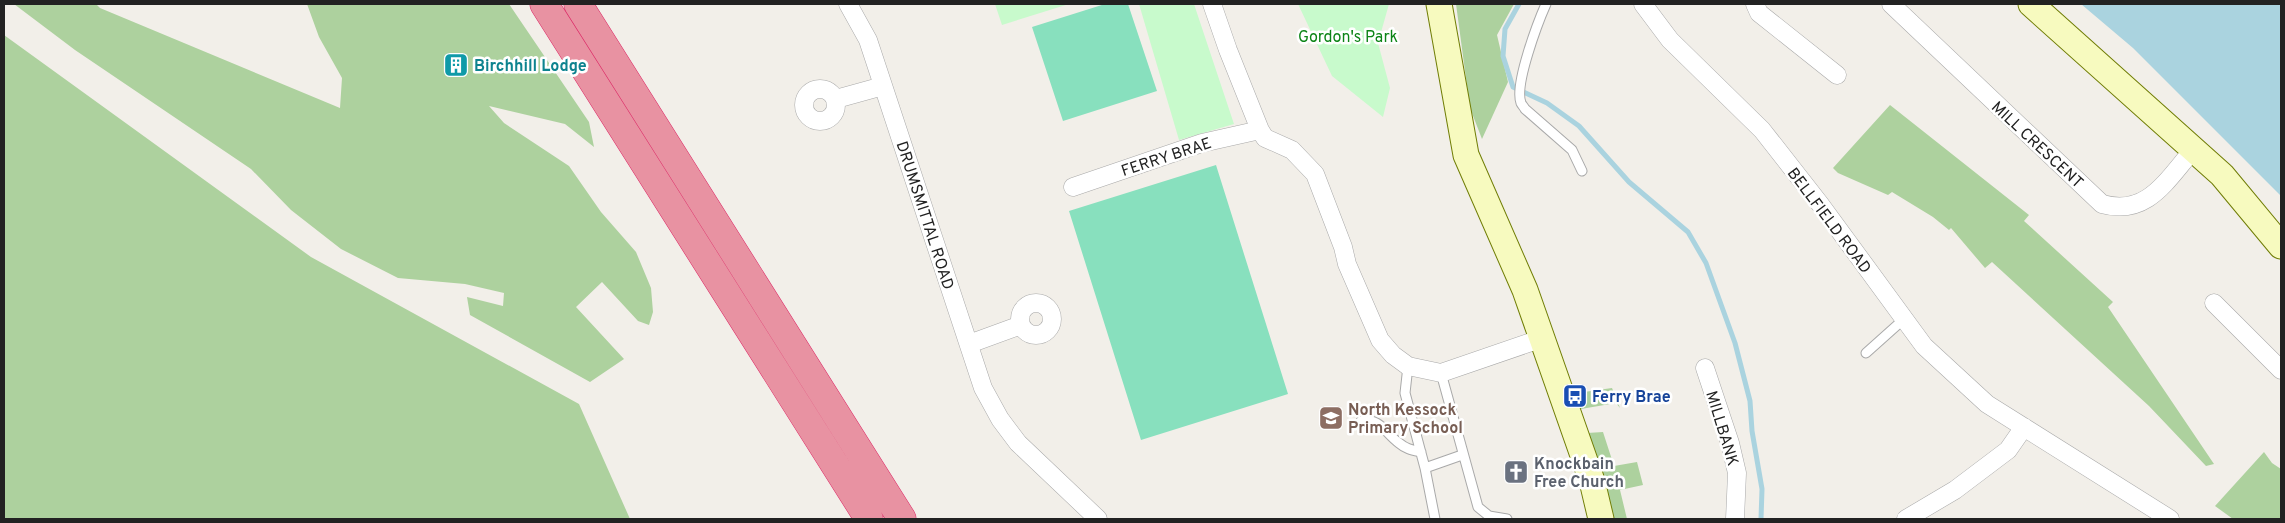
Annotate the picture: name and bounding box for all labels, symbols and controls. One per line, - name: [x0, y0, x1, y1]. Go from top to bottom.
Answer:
- park label: Gordon's Park: [1298, 28, 1398, 48]
- building icon: Birchhill Lodge: [443, 52, 469, 78]
- place label: Birchhill Lodge: [474, 57, 587, 77]
- street label: MILL CRESCENT: [1986, 98, 2087, 193]
- street label: FERRY BRAE: [1119, 134, 1214, 182]
- street label: DRUMSMITTAL ROAD: [891, 139, 958, 292]
- street label: BELLFIELD ROAD: [1782, 164, 1875, 278]
- bus stop icon: Ferry Brae: [1562, 383, 1588, 409]
- place label: Ferry Brae: [1592, 388, 1671, 408]
- street label: MILLBANK: [1700, 389, 1742, 469]
- place label: North Kessock Primary School: [1348, 401, 1463, 439]
- school or university icon: North Kessock Primary School: [1318, 405, 1344, 431]
- place label: Knockbain Free Church: [1534, 455, 1624, 493]
- church icon: Knockbain Free Church: [1503, 459, 1529, 485]

